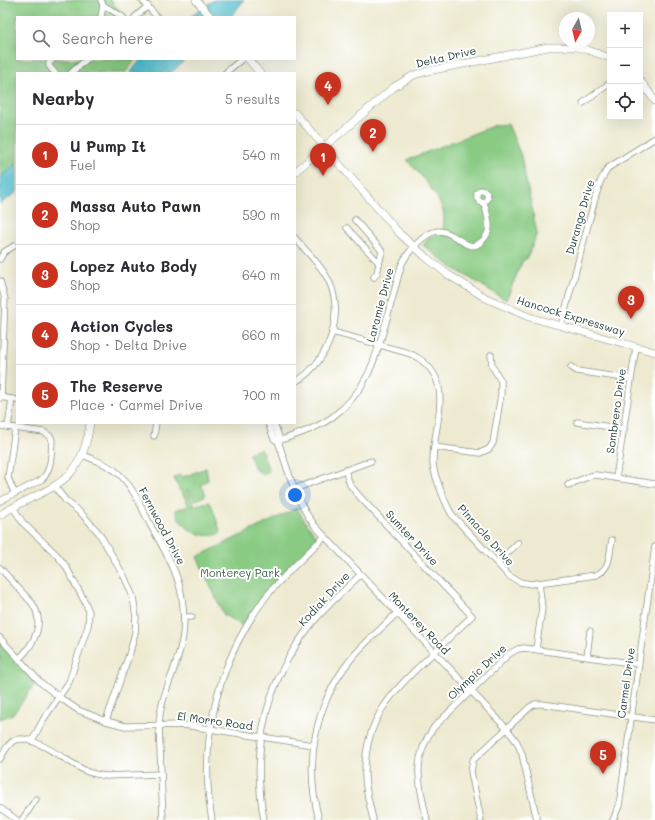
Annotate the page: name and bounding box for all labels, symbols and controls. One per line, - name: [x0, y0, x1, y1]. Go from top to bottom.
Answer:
- north arrow: [559, 12, 595, 48]
- map controls: [607, 12, 643, 120]
- button: +: [607, 12, 643, 48]
- search box: [16, 16, 296, 60]
- icon: search: [30, 27, 52, 49]
- text: Search here: [62, 28, 153, 48]
- street label: Delta Drive: [414, 42, 478, 71]
- button: −: [607, 48, 643, 84]
- pin: 4: [315, 72, 341, 105]
- button: locate: [607, 84, 643, 120]
- text: Nearby: [32, 87, 94, 109]
- text: 5 results: [225, 90, 280, 107]
- pin: 2: [360, 119, 386, 152]
- text: U Pump It: [70, 136, 146, 156]
- pin: 1: [310, 143, 336, 176]
- text: 1: [42, 146, 48, 163]
- text: 540 m: [242, 146, 280, 163]
- text: Fuel: [70, 156, 96, 173]
- street label: Durango Drive: [562, 177, 597, 256]
- text: Massa Auto Pawn: [70, 196, 201, 216]
- text: 2: [41, 206, 49, 223]
- text: 590 m: [242, 206, 280, 223]
- text: Shop: [70, 216, 100, 233]
- text: Lopez Auto Body: [70, 256, 197, 276]
- text: 3: [41, 266, 49, 283]
- text: 640 m: [242, 266, 280, 283]
- street label: Laramie Drive: [362, 266, 397, 344]
- text: Shop: [70, 276, 100, 293]
- pin: 3: [618, 286, 644, 319]
- street label: Hancock Expressway: [515, 292, 627, 339]
- text: Action Cycles: [70, 316, 173, 336]
- text: 4: [41, 326, 49, 343]
- text: 660 m: [242, 326, 280, 343]
- text: Shop · Delta Drive: [70, 336, 187, 353]
- street label: Sombrero Drive: [602, 367, 629, 454]
- text: The Reserve: [70, 376, 163, 396]
- text: 5: [41, 386, 49, 403]
- text: 700 m: [242, 386, 280, 403]
- text: Place · Carmel Drive: [70, 396, 203, 413]
- street label: Fernwood Drive: [136, 484, 189, 567]
- your location: [285, 485, 305, 505]
- street label: Pinnacle Drive: [455, 501, 518, 569]
- street label: Sumter Drive: [383, 507, 442, 569]
- park label: Monterey Park: [200, 565, 280, 580]
- street label: Kodiak Drive: [295, 568, 353, 629]
- street label: Monterey Road: [385, 588, 453, 657]
- street label: Olympic Drive: [444, 640, 509, 703]
- street label: Carmel Drive: [613, 646, 638, 719]
- street label: El Morro Road: [176, 708, 254, 733]
- pin: 5: [590, 741, 616, 774]

